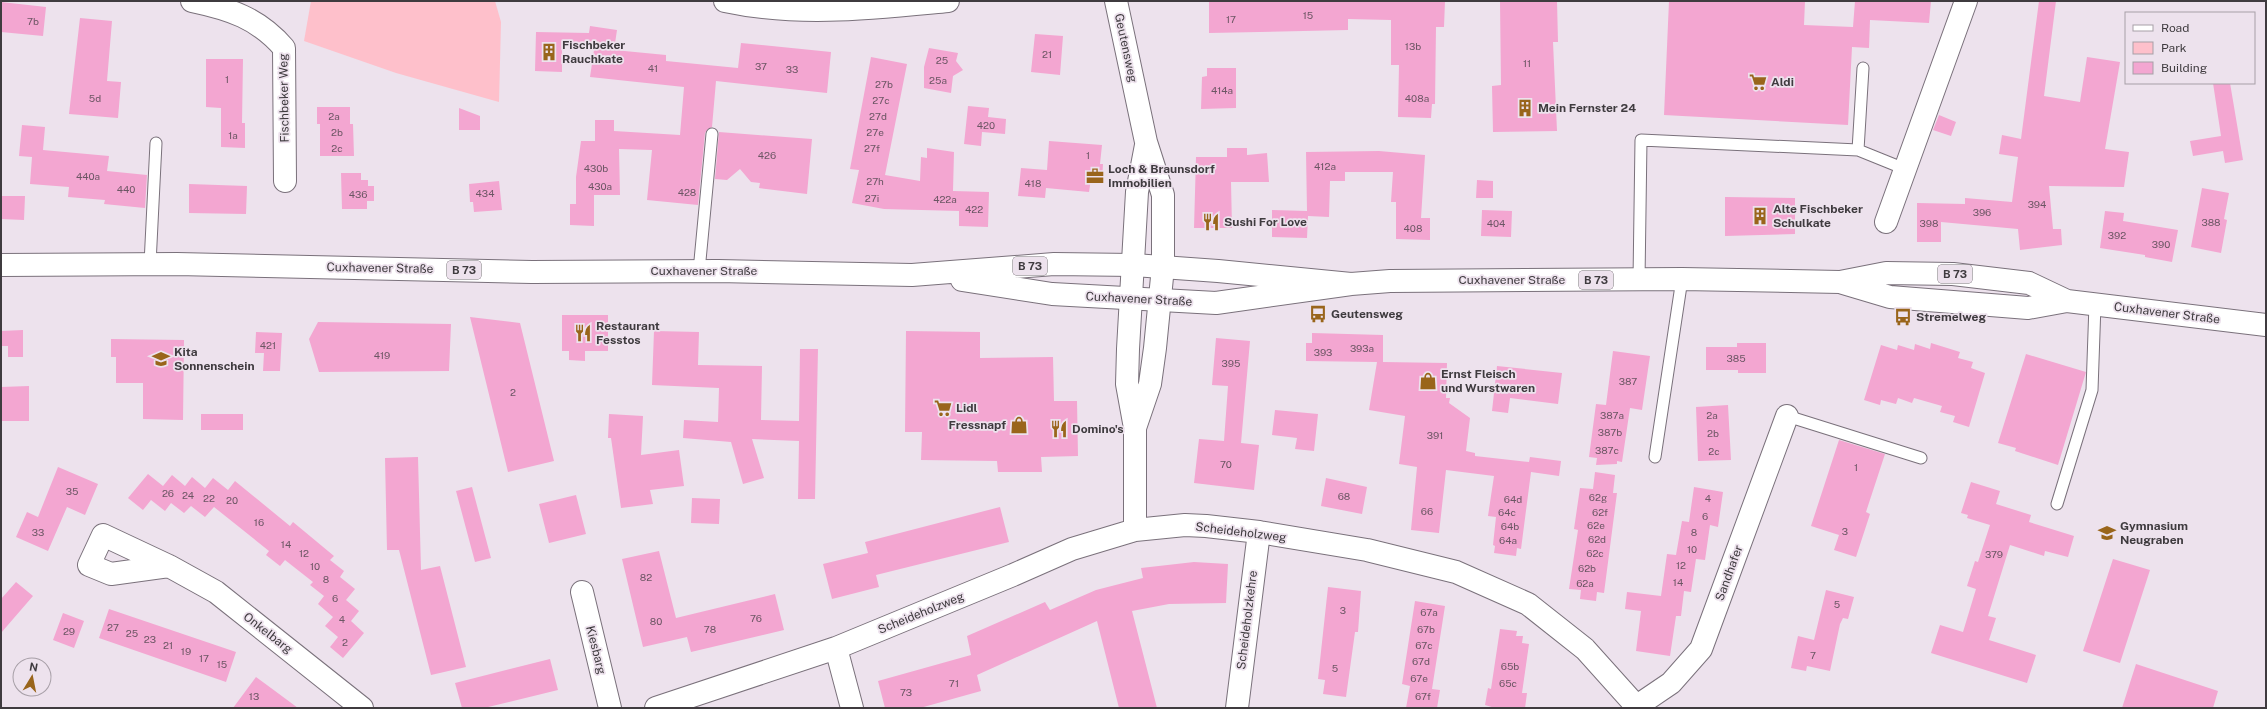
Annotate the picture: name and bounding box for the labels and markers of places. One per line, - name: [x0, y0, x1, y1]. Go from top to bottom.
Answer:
- place label: Fischbeker Rauchkate: [562, 38, 625, 66]
- building icon: Fischbeker Rauchkate: [539, 42, 559, 62]
- supermarket icon: Aldi: [1748, 72, 1768, 92]
- place label: Aldi: [1771, 75, 1794, 89]
- building icon: Mein Fernster 24: [1515, 98, 1535, 118]
- place label: Mein Fernster 24: [1538, 101, 1636, 115]
- place label: Loch & Braunsdorf Immobilien: [1108, 162, 1215, 190]
- office icon: Loch & Braunsdorf Immobilien: [1085, 166, 1105, 186]
- place label: Alte Fischbeker Schulkate: [1773, 202, 1863, 230]
- building icon: Alte Fischbeker Schulkate: [1750, 206, 1770, 226]
- restaurant icon: Sushi For Love: [1201, 212, 1221, 232]
- place label: Sushi For Love: [1224, 215, 1307, 229]
- bus stop icon: Geutensweg: [1308, 304, 1328, 324]
- place label: Geutensweg: [1331, 307, 1403, 321]
- bus stop icon: Stremelweg: [1893, 307, 1913, 327]
- place label: Stremelweg: [1916, 310, 1986, 324]
- place label: Restaurant Fesstos: [596, 319, 660, 347]
- restaurant icon: Restaurant Fesstos: [573, 323, 593, 343]
- place label: Kita Sonnenschein: [174, 345, 255, 373]
- school or university icon: Kita Sonnenschein: [151, 349, 171, 369]
- place label: Ernst Fleisch und Wurstwaren: [1441, 367, 1535, 395]
- shop icon: Ernst Fleisch und Wurstwaren: [1418, 371, 1438, 391]
- supermarket icon: Lidl: [933, 398, 953, 418]
- place label: Lidl: [956, 401, 977, 415]
- shop icon: Fressnapf: [1009, 415, 1029, 435]
- place label: Fressnapf: [948, 418, 1006, 432]
- restaurant icon: Domino's: [1049, 419, 1069, 439]
- place label: Domino's: [1072, 422, 1124, 436]
- place label: Gymnasium Neugraben: [2120, 519, 2188, 547]
- school or university icon: Gymnasium Neugraben: [2097, 523, 2117, 543]

